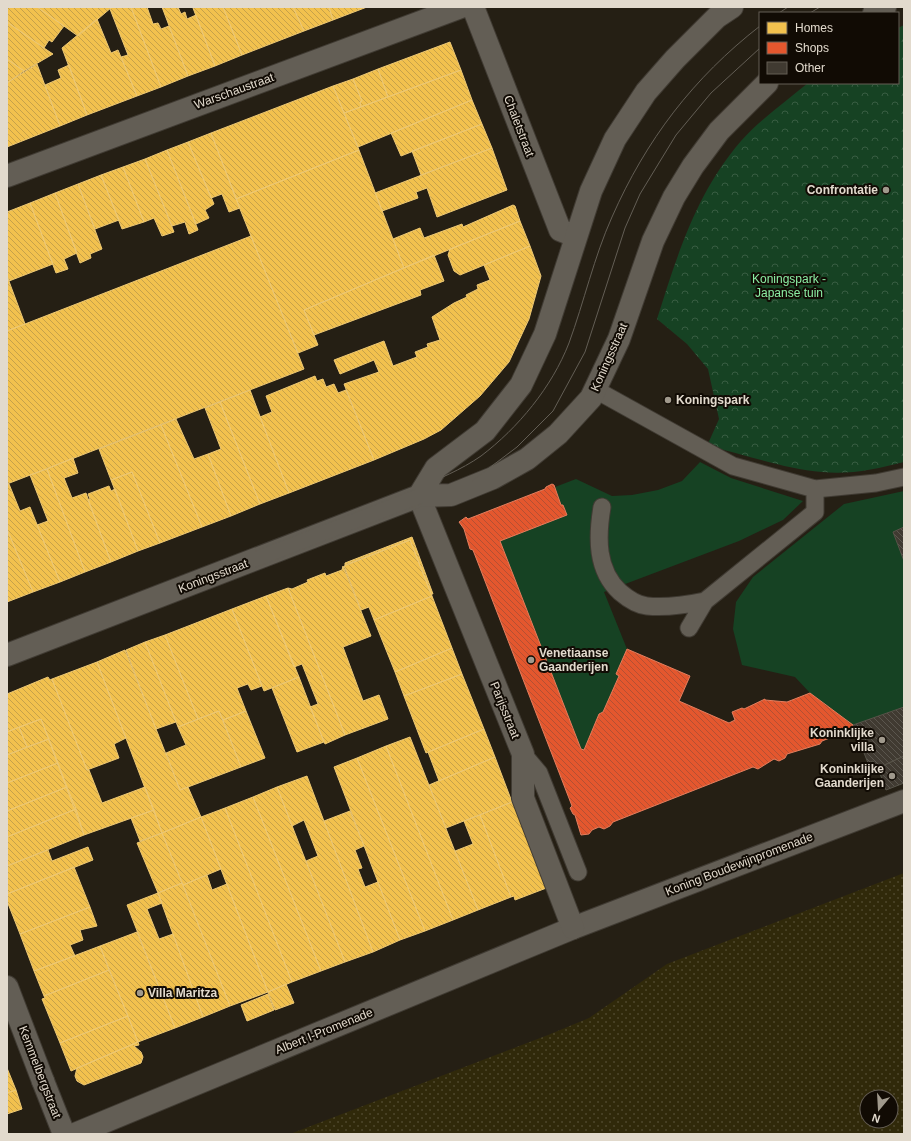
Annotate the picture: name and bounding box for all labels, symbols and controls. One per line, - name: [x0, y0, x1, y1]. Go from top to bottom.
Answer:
- legend: [759, 12, 899, 84]
- text: Homes: [795, 21, 833, 35]
- text: Shops: [795, 41, 829, 55]
- text: Other: [795, 61, 825, 75]
- street label: Warschaustraat: [192, 70, 276, 112]
- street label: Chaletstraat: [501, 93, 537, 159]
- place label: Confrontatie: [807, 183, 878, 197]
- marker: Confrontatie: [881, 185, 891, 195]
- park label: Koningspark - Japanse tuin: [752, 272, 826, 300]
- street label: Koningsstraat: [588, 320, 631, 393]
- place label: Koningspark: [676, 393, 750, 407]
- marker: Koningspark: [663, 395, 673, 405]
- street label: Koningsstraat: [176, 556, 250, 596]
- place label: Venetiaanse Gaanderijen: [539, 646, 609, 674]
- marker: Venetiaanse Gaanderijen: [526, 655, 536, 665]
- street label: Parijsstraat: [487, 680, 523, 741]
- place label: Koninklijke villa: [810, 726, 874, 754]
- marker: Koninklijke villa: [877, 735, 887, 745]
- place label: Koninklijke Gaanderijen: [815, 762, 884, 790]
- marker: Koninklijke Gaanderijen: [887, 771, 897, 781]
- street label: Koning Boudewijnpromenade: [663, 829, 815, 899]
- place label: Villa Maritza: [148, 986, 217, 1000]
- marker: Villa Maritza: [135, 988, 145, 998]
- street label: Albert I-Promenade: [273, 1005, 375, 1057]
- street label: Kemmelbergstraat: [16, 1024, 64, 1121]
- north arrow: [859, 1089, 899, 1129]
- text: N: [870, 1112, 882, 1125]

